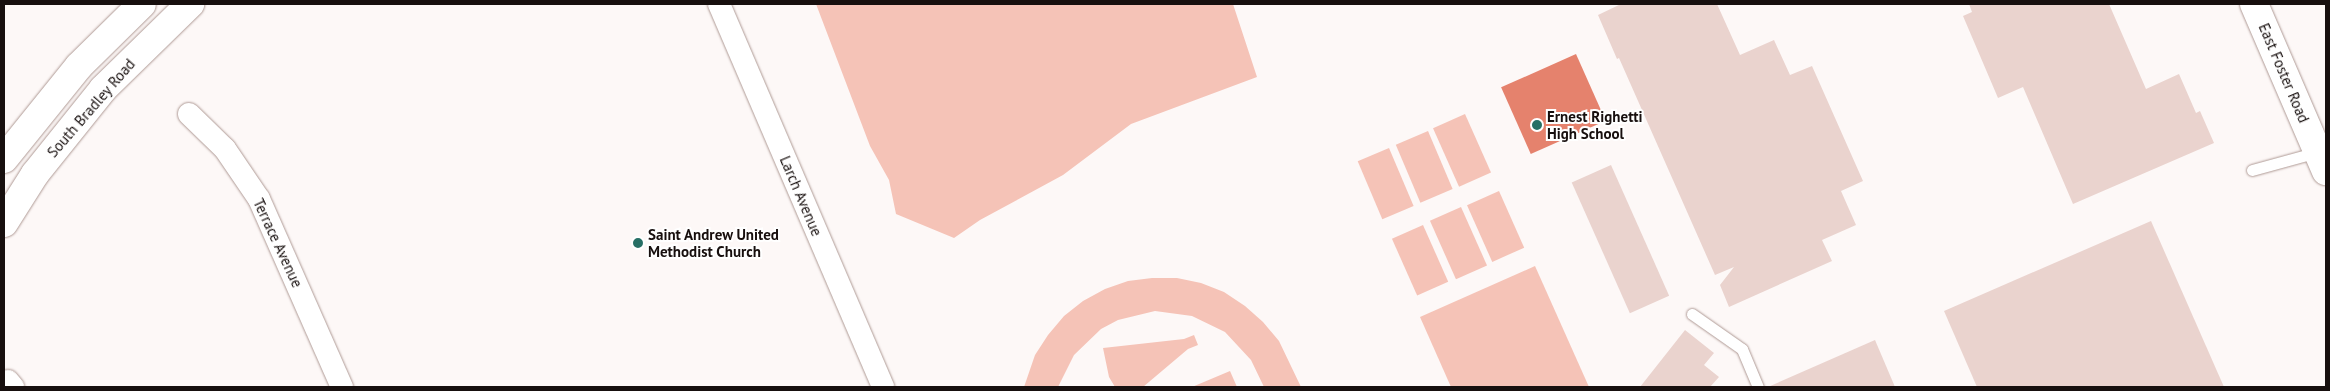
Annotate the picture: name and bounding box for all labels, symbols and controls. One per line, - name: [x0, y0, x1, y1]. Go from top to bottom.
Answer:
- street label: East Foster Road: [2255, 21, 2313, 125]
- street label: South Bradley Road: [43, 55, 139, 161]
- place label: Ernest Righetti High School: [1547, 107, 1643, 142]
- marker: Ernest Righetti High School: [1531, 119, 1543, 131]
- street label: Larch Avenue: [776, 153, 826, 239]
- street label: Terrace Avenue: [249, 195, 307, 291]
- place label: Saint Andrew United Methodist Church: [648, 225, 780, 260]
- marker: Saint Andrew United Methodist Church: [632, 237, 644, 249]

